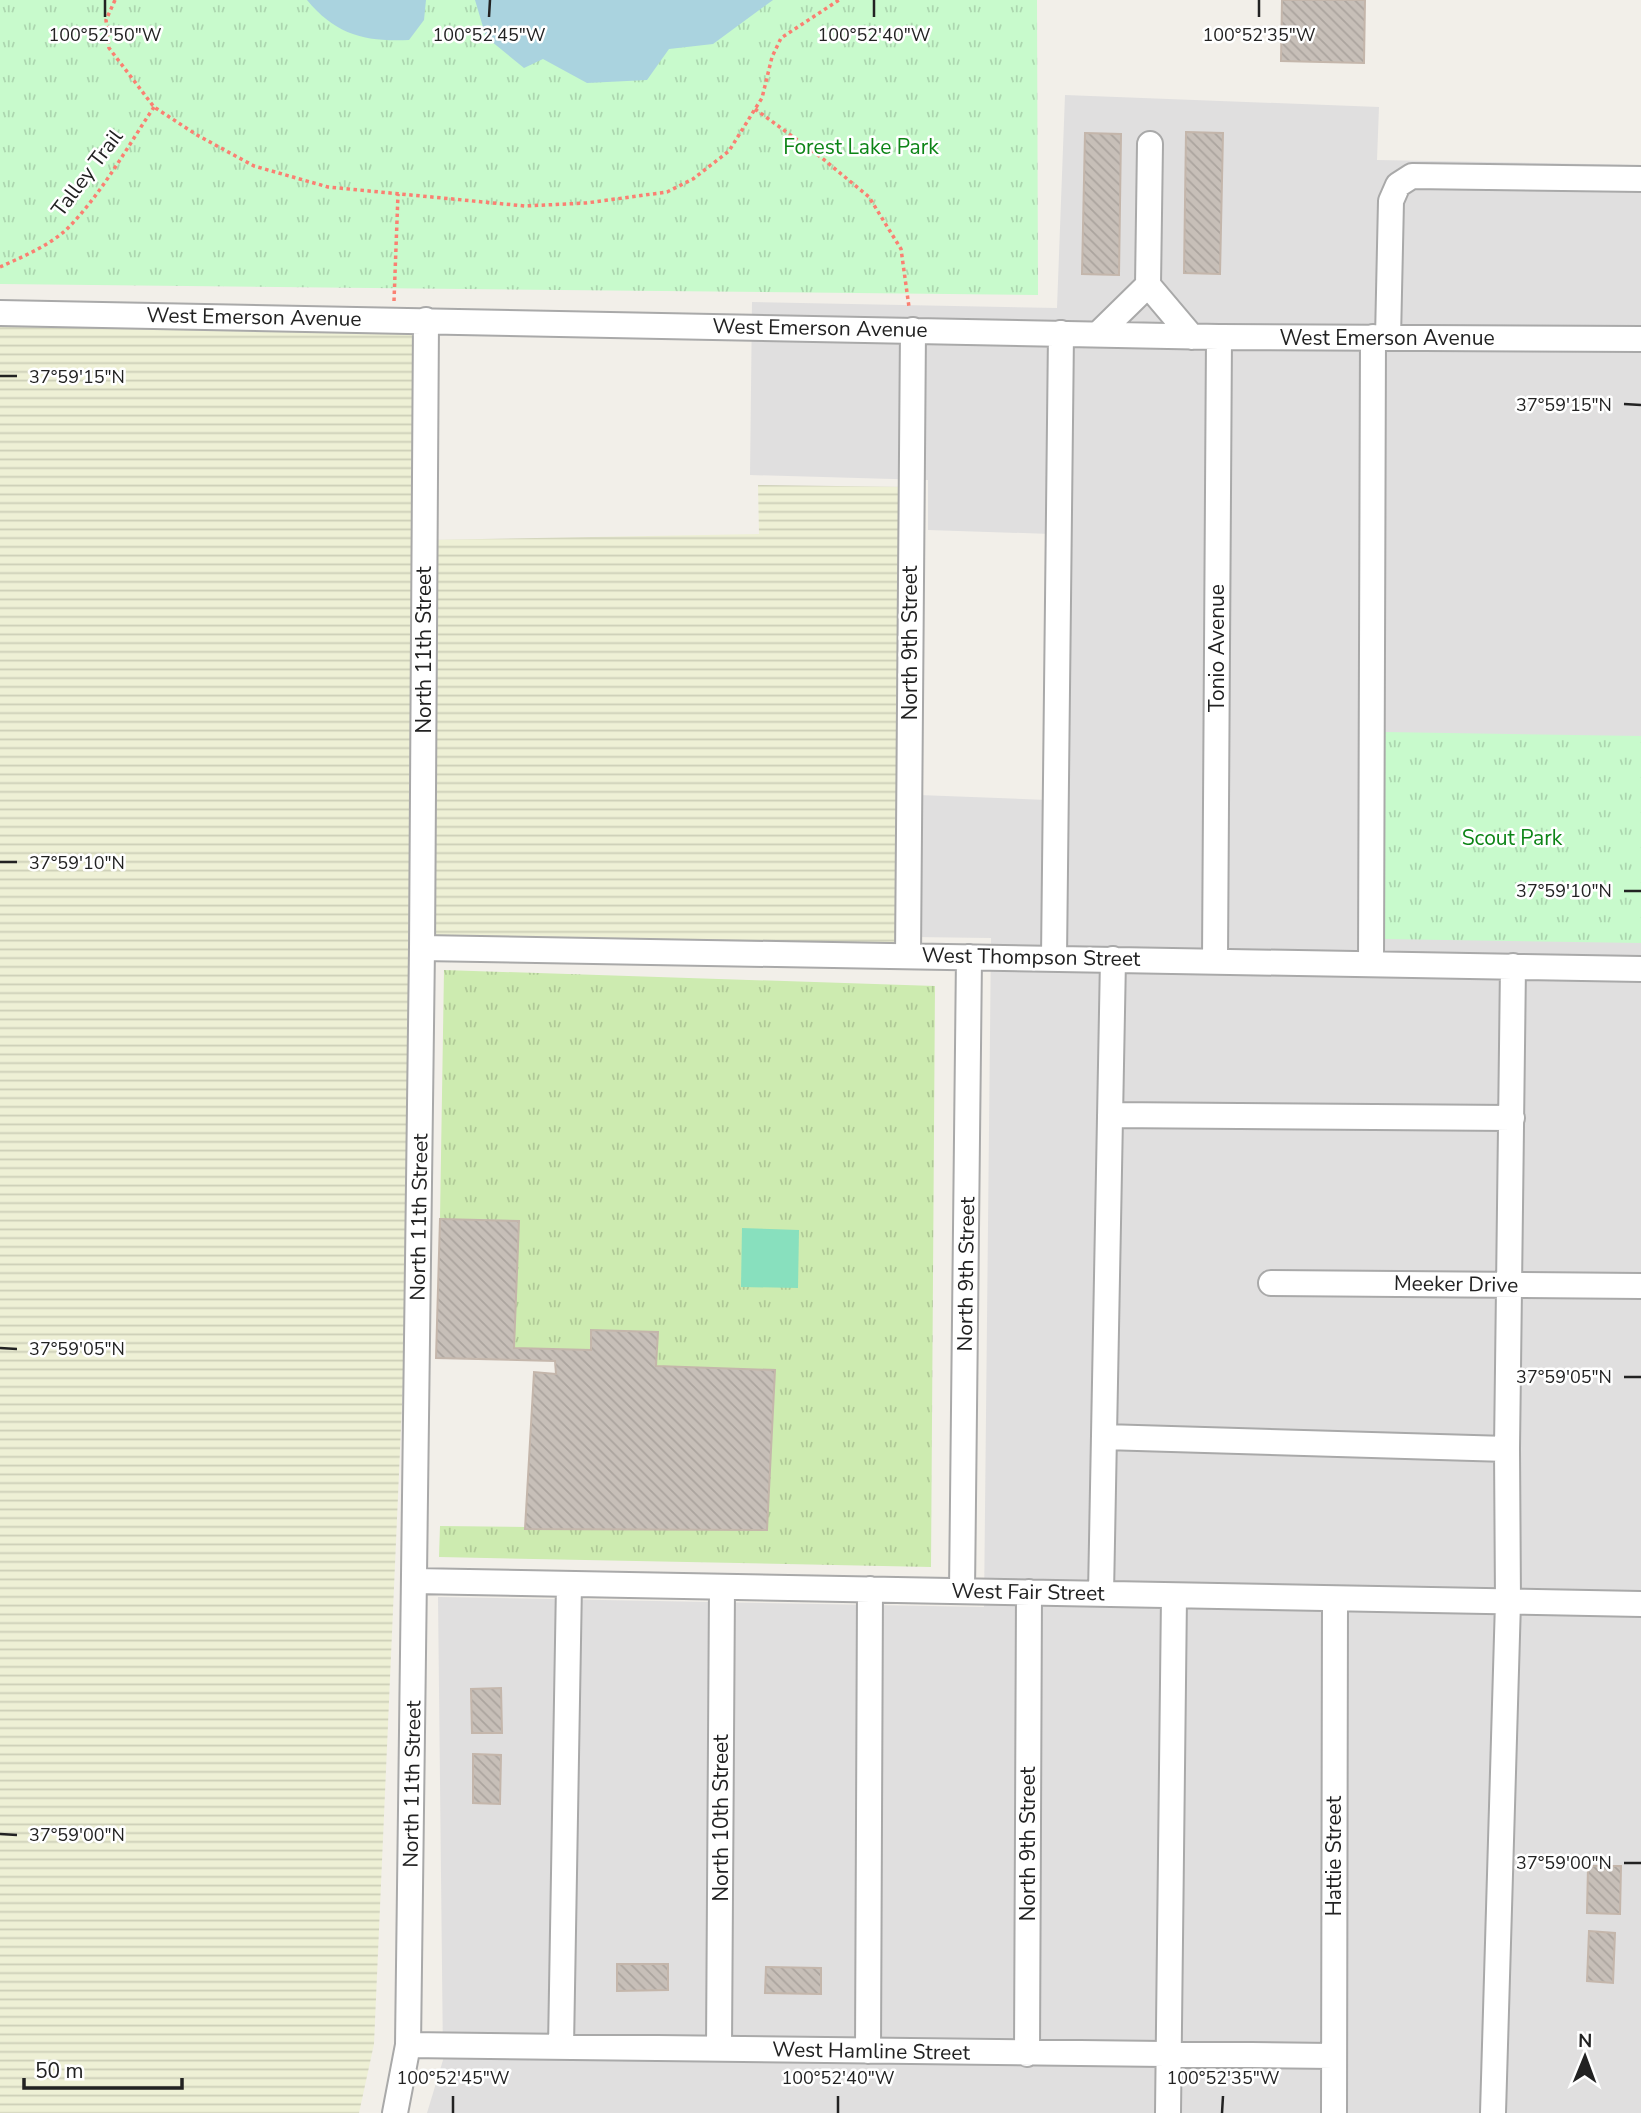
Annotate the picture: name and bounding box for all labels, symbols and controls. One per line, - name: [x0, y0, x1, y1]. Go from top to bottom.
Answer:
- text: 100°52'50"W: [48, 23, 162, 47]
- text: 100°52'45"W: [432, 23, 546, 47]
- text: 100°52'40"W: [817, 23, 931, 47]
- text: 100°52'35"W: [1202, 23, 1316, 47]
- street label: Talley Trail: [45, 123, 129, 222]
- park label: Forest Lake Park: [783, 133, 939, 161]
- street label: West Emerson Avenue: [146, 301, 362, 333]
- street label: West Emerson Avenue: [712, 312, 928, 344]
- street label: West Emerson Avenue: [1279, 324, 1495, 352]
- text: 37°59'15"N: [29, 365, 125, 389]
- text: 37°59'15"N: [1516, 393, 1612, 417]
- street label: North 9th Street: [896, 565, 924, 720]
- street label: North 11th Street: [410, 566, 438, 734]
- street label: Tonio Avenue: [1203, 584, 1231, 712]
- park label: Scout Park: [1462, 824, 1563, 852]
- text: 37°59'10"N: [29, 851, 125, 875]
- text: 37°59'10"N: [1516, 879, 1612, 903]
- street label: West Thompson Street: [921, 941, 1141, 973]
- street label: North 11th Street: [404, 1133, 434, 1301]
- street label: North 9th Street: [951, 1196, 981, 1352]
- street label: Meeker Drive: [1394, 1269, 1518, 1299]
- text: 37°59'05"N: [29, 1337, 125, 1361]
- text: 37°59'05"N: [1516, 1365, 1612, 1389]
- street label: West Fair Street: [951, 1577, 1105, 1607]
- street label: North 11th Street: [397, 1700, 427, 1868]
- street label: North 10th Street: [707, 1734, 735, 1902]
- street label: North 9th Street: [1014, 1766, 1042, 1921]
- street label: Hattie Street: [1320, 1795, 1348, 1916]
- text: 37°59'00"N: [29, 1823, 125, 1847]
- text: 37°59'00"N: [1516, 1851, 1612, 1875]
- north arrow: [1550, 2022, 1620, 2092]
- text: N: [1578, 2028, 1593, 2054]
- street label: West Hamline Street: [772, 2035, 971, 2067]
- scale bar: [24, 2046, 182, 2090]
- text: 50 m: [35, 2057, 84, 2085]
- text: 100°52'45"W: [396, 2066, 510, 2090]
- text: 100°52'40"W: [781, 2066, 895, 2090]
- text: 100°52'35"W: [1166, 2066, 1280, 2090]

